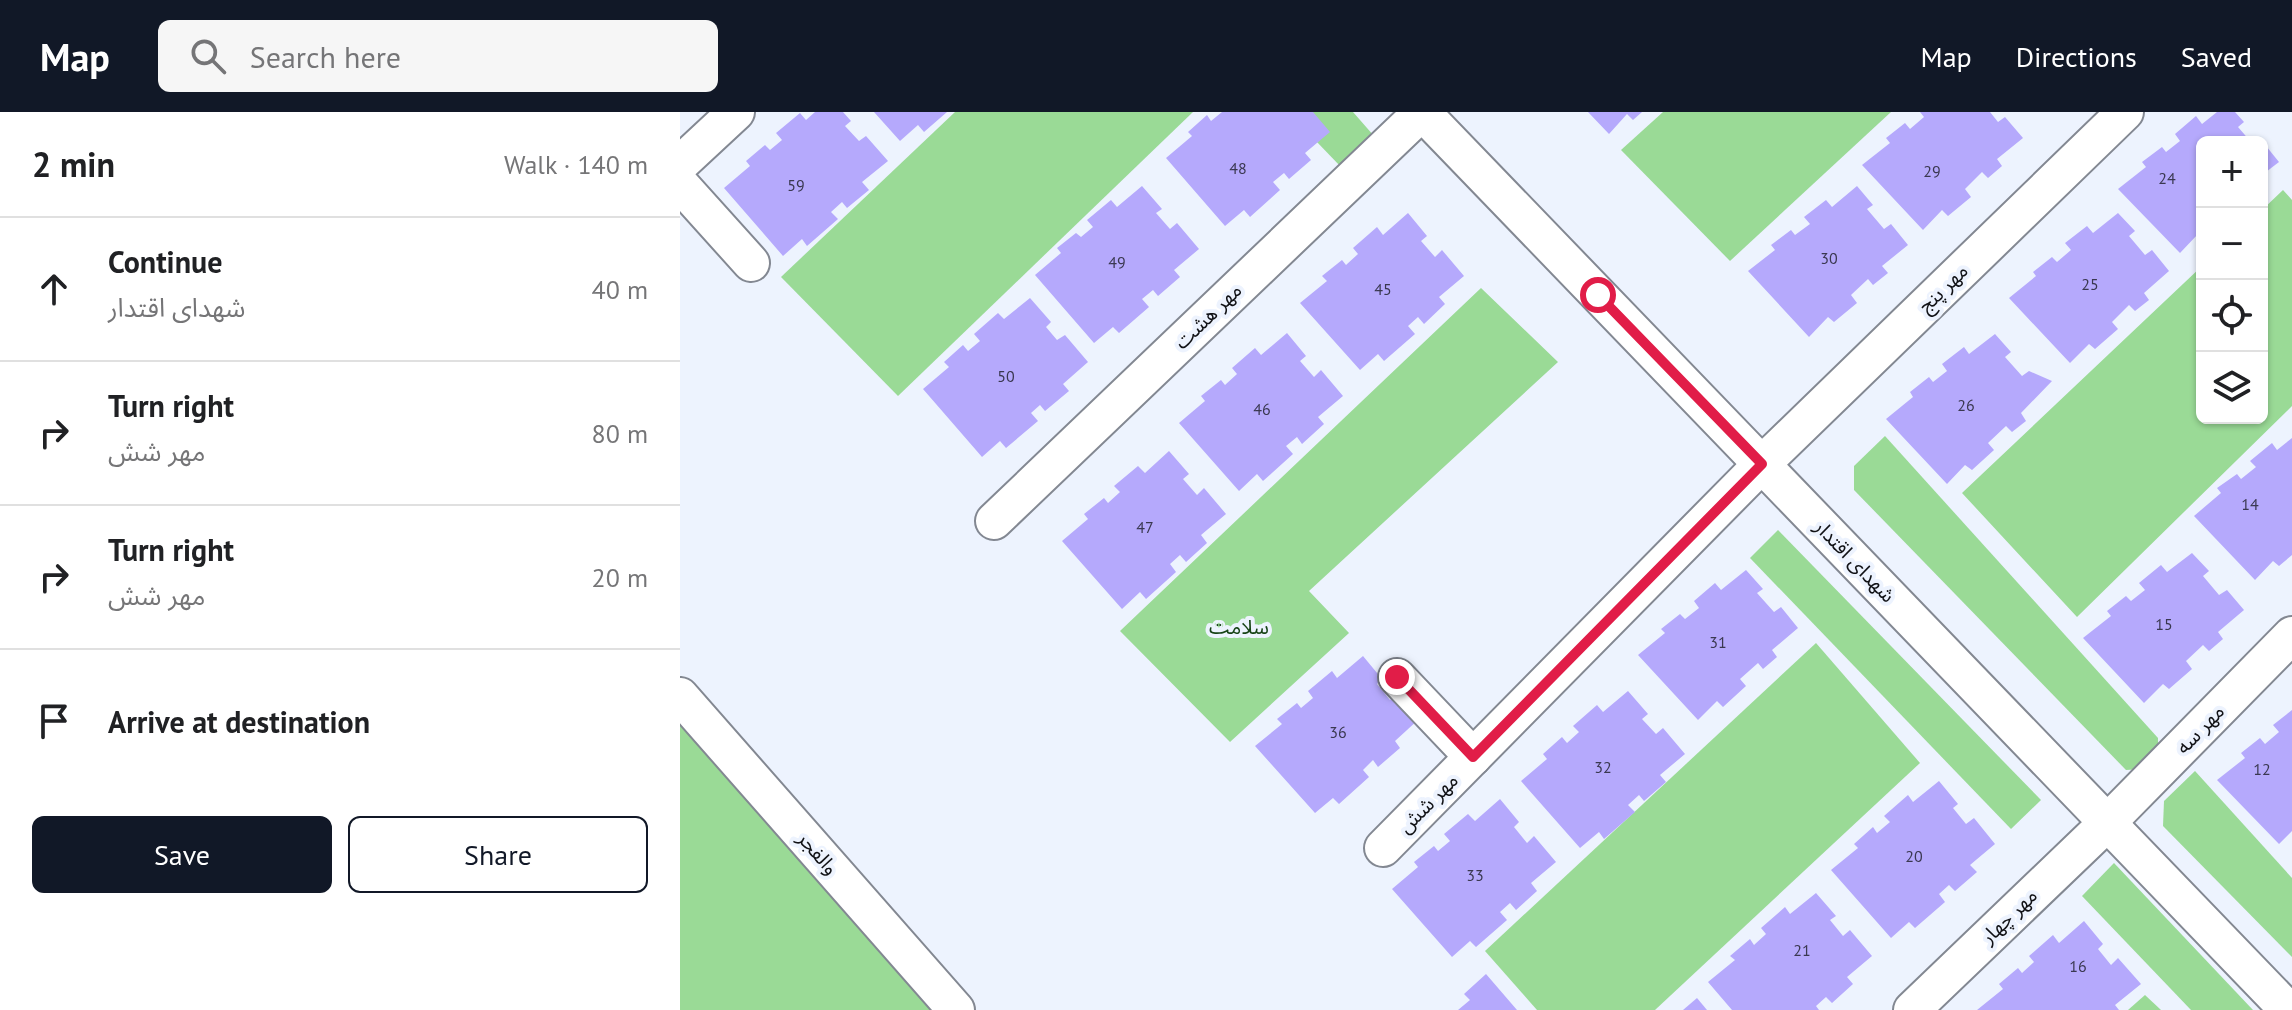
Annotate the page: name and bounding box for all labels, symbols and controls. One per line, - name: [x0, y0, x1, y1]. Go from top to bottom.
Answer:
- search box: [158, 20, 718, 92]
- text: Map: [40, 32, 110, 81]
- icon: search: [186, 34, 230, 78]
- text: Search here: [250, 37, 401, 76]
- text: Map: [1921, 38, 1972, 75]
- text: Directions: [2016, 38, 2137, 75]
- text: Saved: [2181, 38, 2252, 75]
- map controls: [2196, 136, 2268, 424]
- button: +: [2196, 136, 2268, 208]
- text: 2 min: [32, 142, 115, 186]
- text: Walk · 140 m: [504, 148, 648, 181]
- house number: 48: [1229, 158, 1247, 178]
- house number: 29: [1923, 161, 1941, 181]
- house number: 24: [2158, 168, 2176, 188]
- house number: 59: [787, 175, 805, 195]
- button: −: [2196, 208, 2268, 280]
- text: Continue: [108, 242, 222, 281]
- house number: 30: [1820, 248, 1838, 268]
- house number: 49: [1108, 252, 1126, 272]
- street label: مهر پنج: [1912, 258, 1975, 320]
- icon: ahead: [32, 267, 76, 311]
- text: 40 m: [592, 273, 648, 306]
- house number: 25: [2081, 274, 2099, 294]
- street label: مهر هشت: [1169, 277, 1247, 355]
- route start: [1580, 277, 1616, 313]
- house number: 45: [1374, 279, 1392, 299]
- button: locate: [2196, 280, 2268, 352]
- text: شهدای اقتدار: [108, 291, 245, 324]
- button: layers: [2196, 352, 2268, 424]
- house number: 50: [997, 366, 1015, 386]
- text: Turn right: [108, 386, 234, 425]
- house number: 26: [1957, 395, 1975, 415]
- house number: 46: [1253, 399, 1271, 419]
- icon: right: [32, 411, 76, 455]
- text: 80 m: [592, 417, 648, 450]
- text: مهر شش: [108, 435, 205, 468]
- house number: 14: [2241, 494, 2259, 514]
- street label: شهدای اقتدار: [1808, 513, 1901, 608]
- house number: 47: [1136, 517, 1154, 537]
- text: Turn right: [108, 530, 234, 569]
- icon: right: [32, 555, 76, 599]
- text: 20 m: [592, 561, 648, 594]
- text: مهر شش: [108, 579, 205, 612]
- park label: سلامت: [1209, 614, 1269, 640]
- house number: 15: [2155, 614, 2173, 634]
- house number: 31: [1709, 632, 1727, 652]
- route end: [1379, 659, 1415, 695]
- icon: arrive: [32, 699, 76, 743]
- street label: مهر سه: [2170, 699, 2230, 759]
- text: Arrive at destination: [108, 702, 370, 741]
- house number: 36: [1329, 722, 1347, 742]
- house number: 32: [1594, 757, 1612, 777]
- house number: 12: [2253, 759, 2271, 779]
- street label: مهر شش: [1392, 767, 1464, 839]
- button: Save: [32, 816, 332, 893]
- button: Share: [348, 816, 648, 893]
- street label: والفجر: [791, 825, 844, 880]
- house number: 20: [1905, 846, 1923, 866]
- house number: 33: [1466, 865, 1484, 885]
- street label: مهر چهار: [1974, 883, 2043, 950]
- house number: 21: [1793, 940, 1811, 960]
- house number: 16: [2069, 956, 2087, 976]

